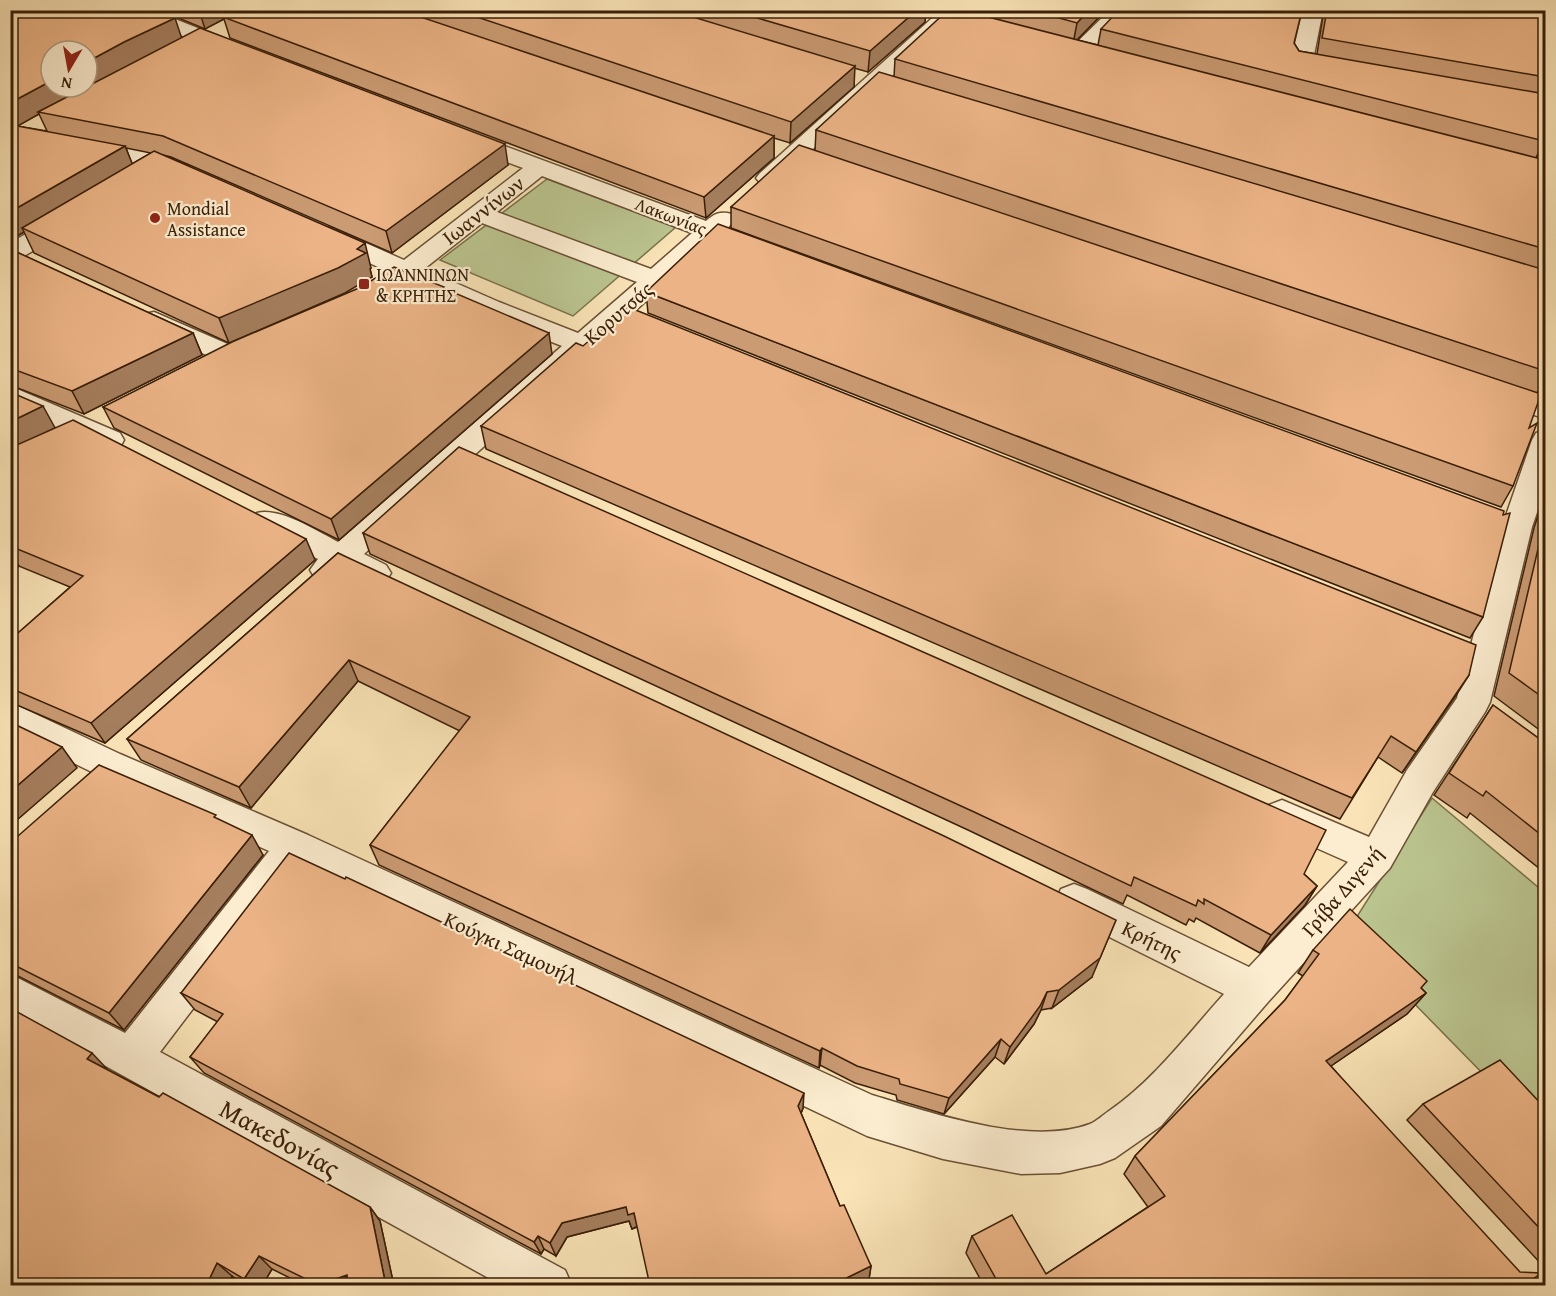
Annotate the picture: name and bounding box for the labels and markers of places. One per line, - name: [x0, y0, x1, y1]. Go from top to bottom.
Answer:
- place label: Mondial Assistance: [167, 195, 246, 243]
- marker: Mondial Assistance: [148, 211, 162, 225]
- place label: ΙΩΑΝΝΙΝΩΝ & ΚΡΗΤΗΣ: [376, 261, 469, 309]
- marker: ΙΩΑΝΝΙΝΩΝ & ΚΡΗΤΗΣ: [357, 277, 371, 291]

